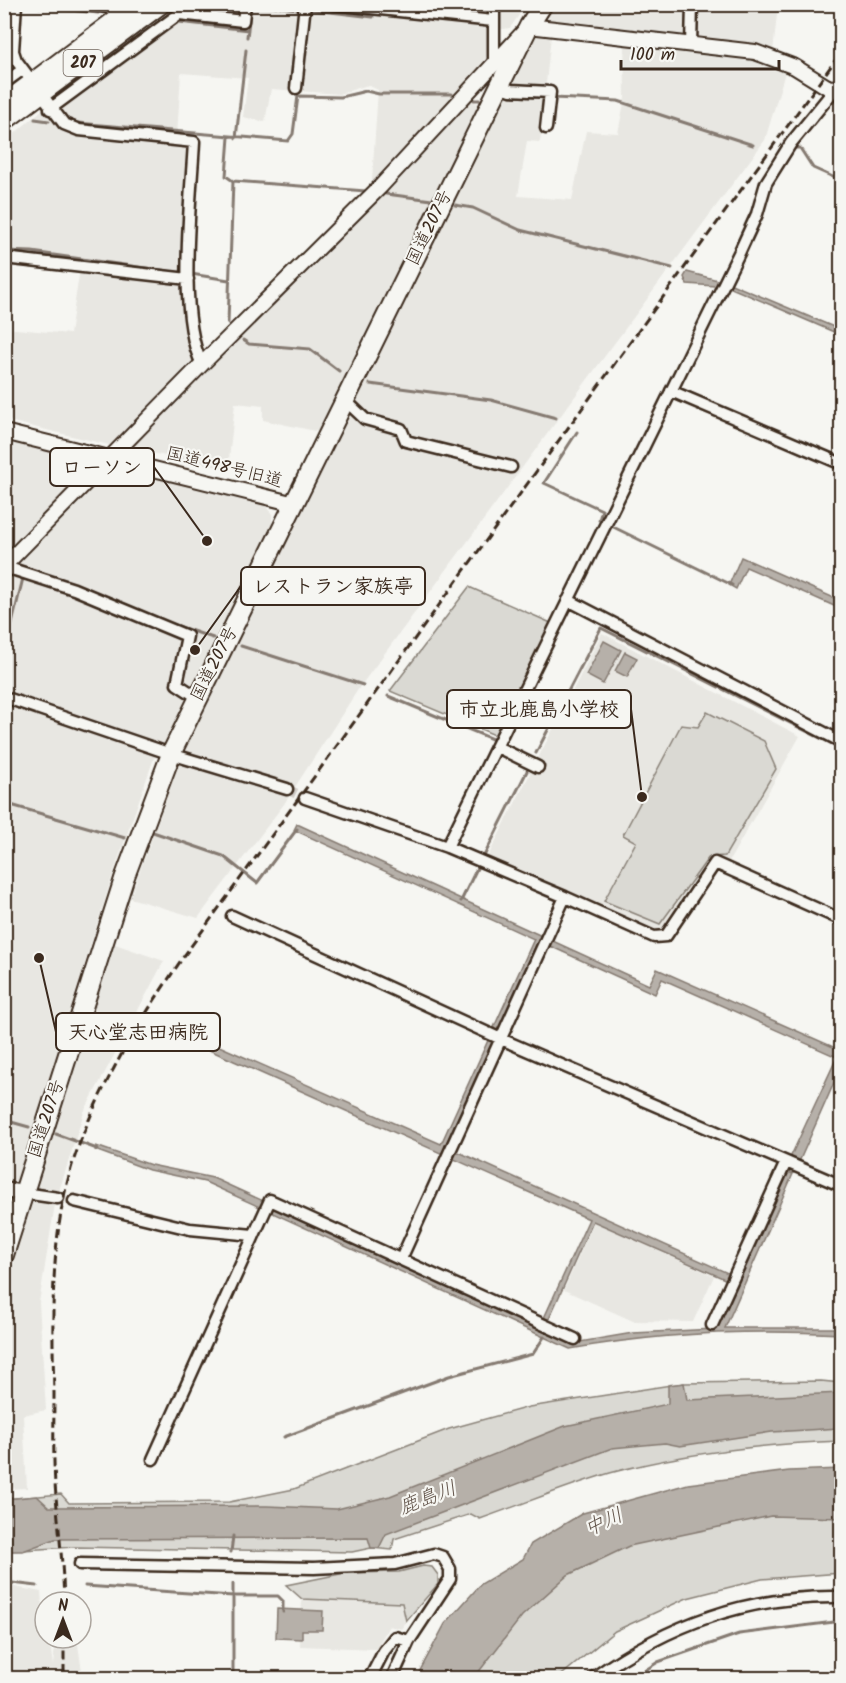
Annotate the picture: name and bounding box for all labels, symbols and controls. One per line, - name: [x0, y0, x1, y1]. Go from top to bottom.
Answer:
- scale bar: [621, 33, 778, 71]
- text: 100 m: [630, 41, 675, 70]
- road number: 207: [64, 50, 103, 76]
- street label: 国道207号: [399, 185, 461, 271]
- street label: 国道498号旧道: [162, 439, 286, 497]
- callout: ローソン: [50, 448, 154, 486]
- text: ローソン: [62, 453, 142, 485]
- callout: レストラン家族亭: [241, 567, 425, 605]
- text: レストラン家族亭: [252, 572, 414, 604]
- street label: 国道207号: [184, 621, 246, 707]
- callout: 市立北鹿島小学校: [447, 690, 631, 728]
- text: 市立北鹿島小学校: [459, 695, 619, 727]
- callout: 天心堂志田病院: [56, 1013, 220, 1051]
- text: 天心堂志田病院: [68, 1018, 208, 1050]
- street label: 国道207号: [21, 1076, 73, 1162]
- water label: 鹿島川: [394, 1473, 462, 1525]
- water label: 中川: [579, 1500, 629, 1546]
- north arrow: [33, 1590, 93, 1650]
- text: N: [58, 1594, 68, 1619]

